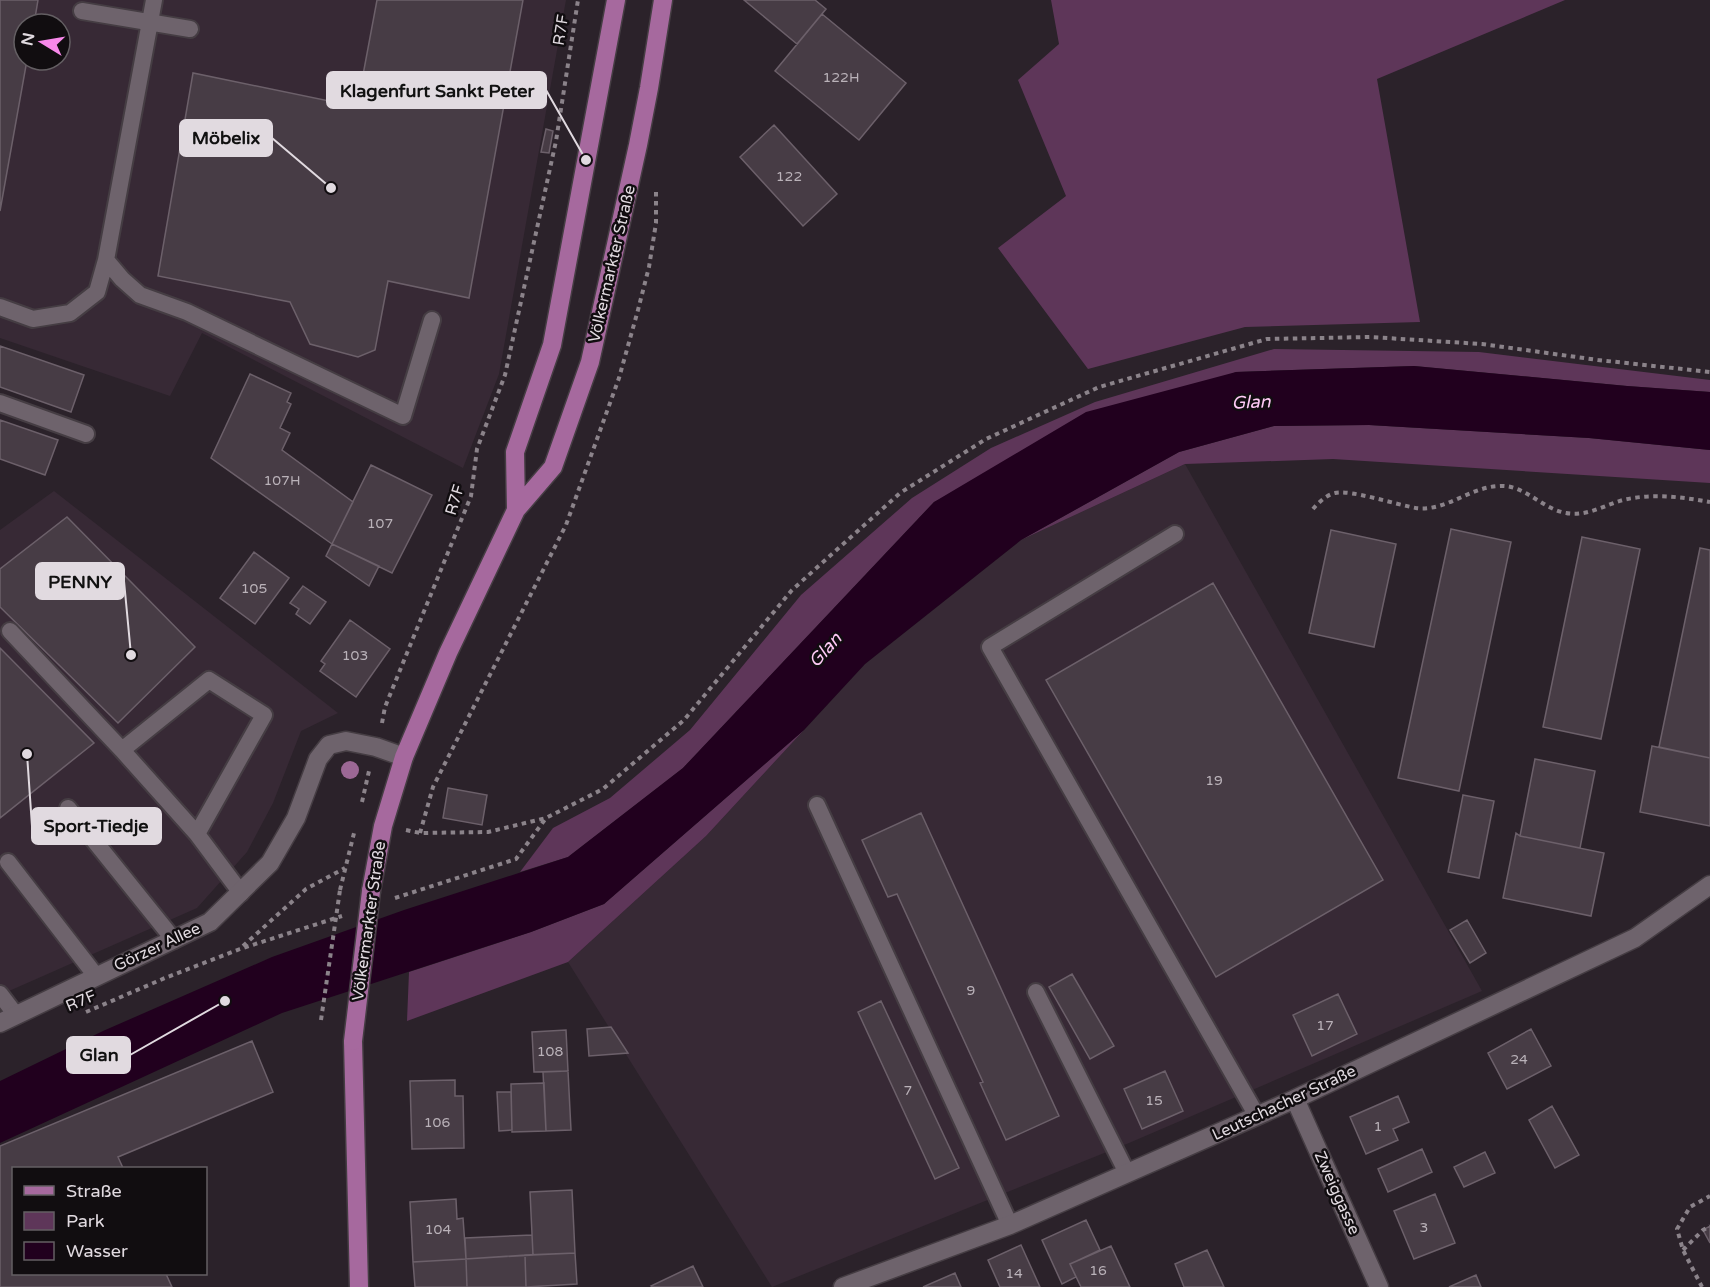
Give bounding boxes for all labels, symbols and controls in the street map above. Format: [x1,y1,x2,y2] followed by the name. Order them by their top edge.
[12,12,72,72] north arrow
[549,13,573,47] street label: R7F
[17,31,39,48] text: N
[823,69,859,86] house number: 122H
[327,72,546,108] callout: Klagenfurt Sankt Peter
[340,80,535,102] text: Klagenfurt Sankt Peter
[180,120,272,156] callout: Möbelix
[192,127,260,149] text: Möbelix
[776,168,802,185] house number: 122
[584,183,640,345] street label: Völkermarkter Straße
[1231,390,1272,414] water label: Glan
[264,472,300,489] house number: 107H
[441,482,469,518] street label: R7F
[367,515,393,532] house number: 107
[36,563,124,599] callout: PENNY
[48,571,112,593] text: PENNY
[241,580,267,597] house number: 105
[804,627,847,672] water label: Glan
[342,647,368,664] house number: 103
[1205,772,1223,789] house number: 19
[32,808,161,844] callout: Sport-Tiedje
[44,815,148,837] text: Sport-Tiedje
[348,840,390,1002] street label: Völkermarkter Straße
[111,918,203,976] street label: Görzer Allee
[967,982,975,999] house number: 9
[63,986,100,1016] street label: R7F
[1316,1017,1334,1034] house number: 17
[67,1037,130,1073] callout: Glan
[537,1043,563,1060] house number: 108
[79,1044,119,1066] text: Glan
[1510,1051,1528,1068] house number: 24
[1209,1061,1359,1145] street label: Leutschacher Straße
[904,1082,912,1099] house number: 7
[1145,1092,1163,1109] house number: 15
[424,1114,450,1131] house number: 106
[1374,1118,1382,1135] house number: 1
[1310,1148,1364,1238] street label: Zweiggasse
[12,1167,207,1275] legend
[66,1180,122,1202] text: Straße
[66,1210,105,1232] text: Park
[1420,1219,1428,1236] house number: 3
[425,1221,451,1238] house number: 104
[66,1240,128,1262] text: Wasser
[1089,1262,1107,1279] house number: 16
[1005,1265,1023,1282] house number: 14

